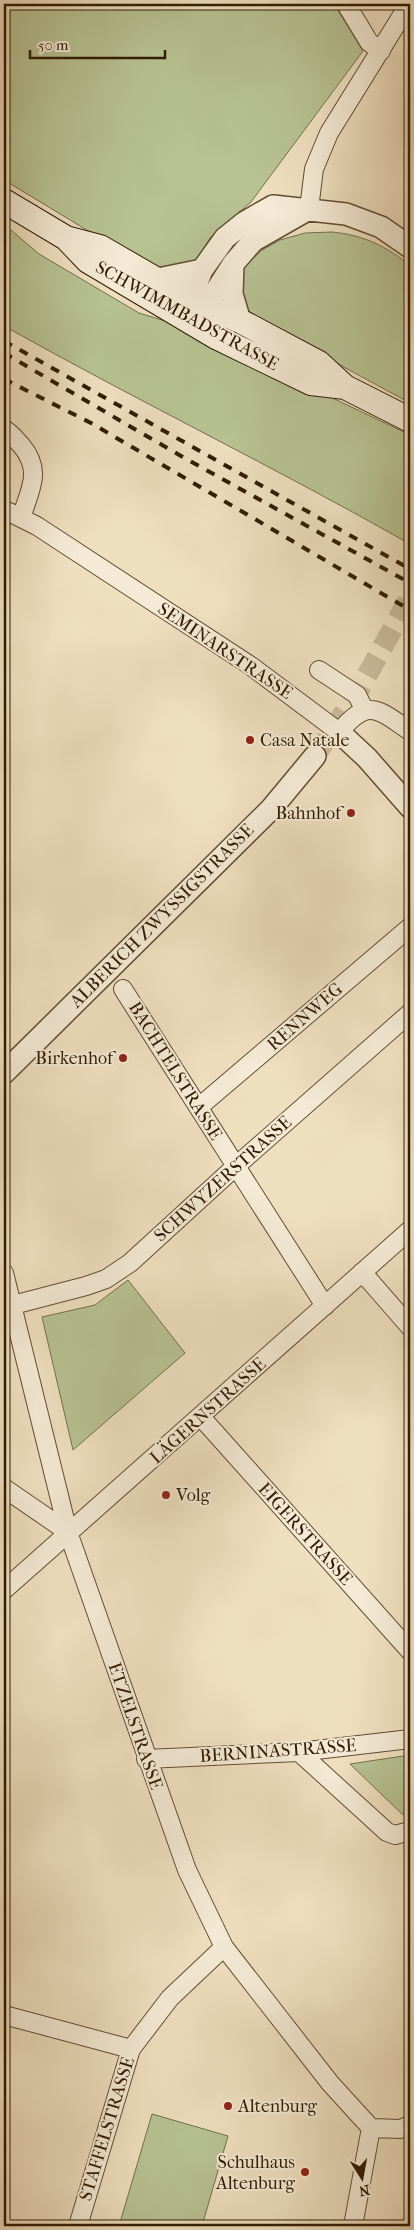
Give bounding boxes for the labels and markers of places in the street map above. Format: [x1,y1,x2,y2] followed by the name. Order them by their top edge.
[260,730,349,751] place label: Casa Natale
[244,734,256,746] marker: Casa Natale
[275,803,345,824] place label: Bahnhof
[345,807,357,819] marker: Bahnhof
[35,1048,117,1069] place label: Birkenhof
[117,1052,129,1064] marker: Birkenhof
[175,1485,211,1506] place label: Volg
[160,1489,172,1501] marker: Volg
[237,2096,317,2117] place label: Altenburg
[222,2100,234,2112] marker: Altenburg
[215,2152,295,2194] place label: Schulhaus Altenburg
[299,2166,311,2178] marker: Schulhaus Altenburg

